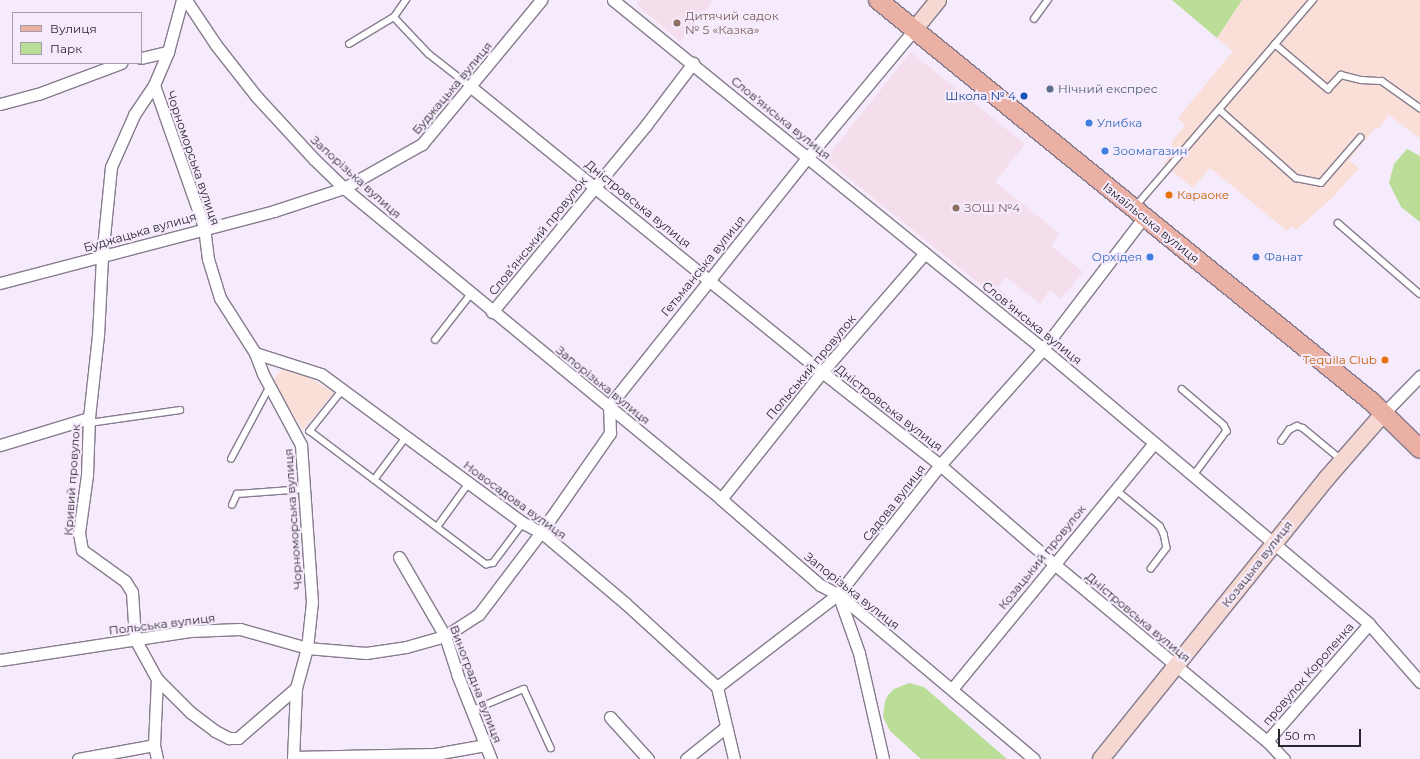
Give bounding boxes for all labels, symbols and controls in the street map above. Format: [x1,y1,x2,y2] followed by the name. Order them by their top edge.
[685,9,779,37] place label: Дитячий садок № 5 «Казка»
[12,12,142,64] legend
[672,18,682,28] marker: Дитячий садок № 5 «Казка»
[50,21,97,36] text: Вулиця
[409,39,495,137] street label: Буджацька вулиця
[50,41,82,56] text: Парк
[728,73,834,163] street label: Словʼянська вулиця
[1058,82,1158,96] place label: Нічний експрес
[1045,84,1055,94] marker: Нічний експрес
[163,89,223,227] street label: Чорноморська вулиця
[945,89,1016,103] place label: Школа № 4
[1019,91,1029,101] marker: Школа № 4
[1097,116,1142,130] place label: Улибка
[1084,118,1094,128] marker: Улибка
[308,133,404,221] street label: Запорізька вулиця
[1113,144,1188,158] place label: Зоомагазин
[1100,146,1110,156] marker: Зоомагазин
[582,157,694,251] street label: Дністровська вулиця
[486,174,590,298] street label: Словʼянський провулок
[1100,180,1202,266] street label: Ізмаїльська вулиця
[1177,188,1229,202] place label: Караоке
[1164,190,1174,200] marker: Караоке
[964,201,1020,215] place label: ЗОШ №4
[951,203,961,213] marker: ЗОШ №4
[82,209,198,255] street label: Буджацька вулиця
[658,213,748,319] street label: Гетьманська вулиця
[1092,250,1142,264] place label: Орхідея
[1264,250,1303,264] place label: Фанат
[1145,252,1155,262] marker: Орхідея
[1251,252,1261,262] marker: Фанат
[979,278,1085,368] street label: Словʼянська вулиця
[763,312,859,422] street label: Польський провулок
[553,343,653,427] street label: Запорізька вулиця
[1303,353,1377,367] place label: Tequila Club
[1380,355,1390,365] marker: Tequila Club
[833,362,945,454] street label: Дністровська вулиця
[61,424,83,536] street label: Кривий провулок
[281,448,305,590] street label: Чорноморська вулиця
[461,458,569,542] street label: Новосадова вулиця
[860,462,928,544] street label: Садова вулиця
[995,502,1089,612] street label: Козацький провулок
[1219,518,1295,610] street label: Козацька вулиця
[802,549,902,633] street label: Запорізька вулиця
[1083,569,1193,665] street label: Дністровська вулиця
[108,610,216,638] street label: Польська вулиця
[1259,620,1357,728] street label: провулок Короленка
[447,623,505,745] street label: Виноградна вулиця
[1280,721,1363,747] scale bar
[1285,728,1316,743] text: 50 m

